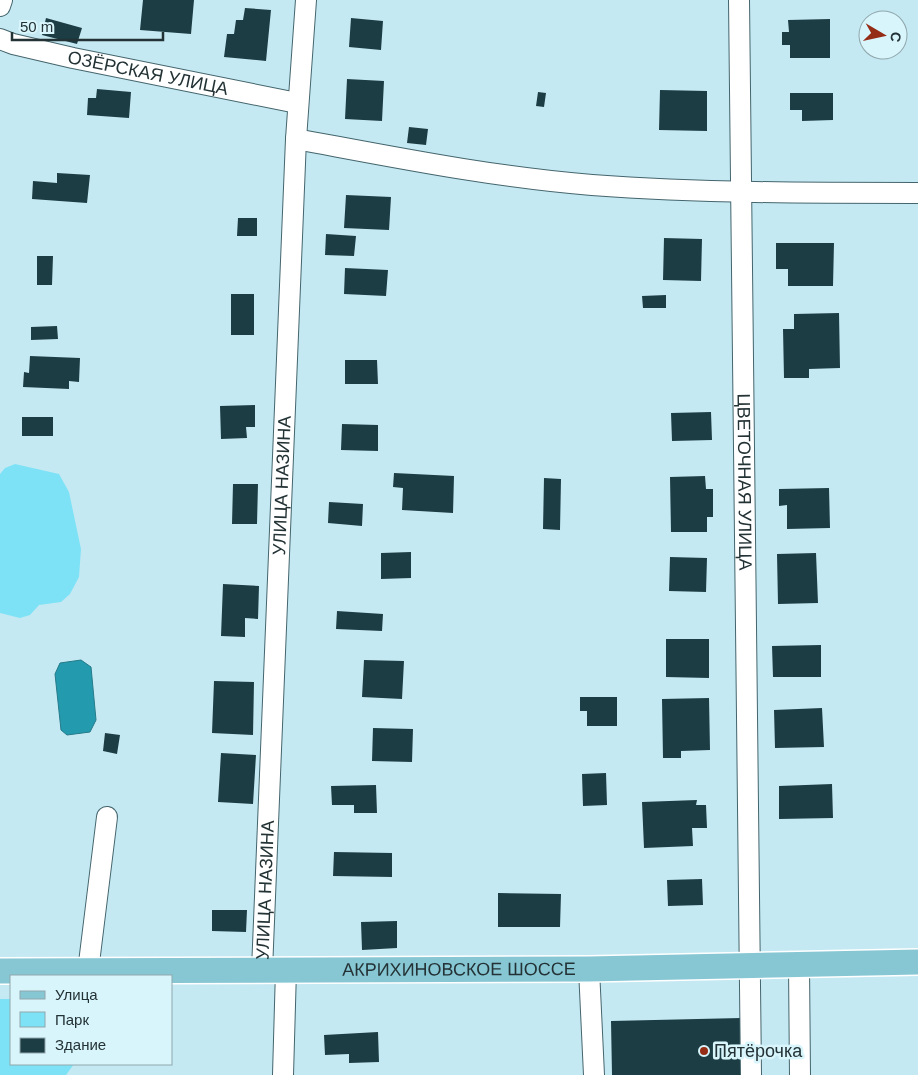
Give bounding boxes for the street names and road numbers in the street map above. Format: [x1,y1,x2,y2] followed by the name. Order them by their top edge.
[66,47,230,99] street label: ОЗЁРСКАЯ УЛИЦА
[733,393,755,571] street label: ЦВЕТОЧНАЯ УЛИЦА
[269,415,295,556] street label: УЛИЦА НАЗИНА
[252,820,278,960] street label: УЛИЦА НАЗИНА
[342,959,576,980] street label: АКРИХИНОВСКОЕ ШОССЕ

